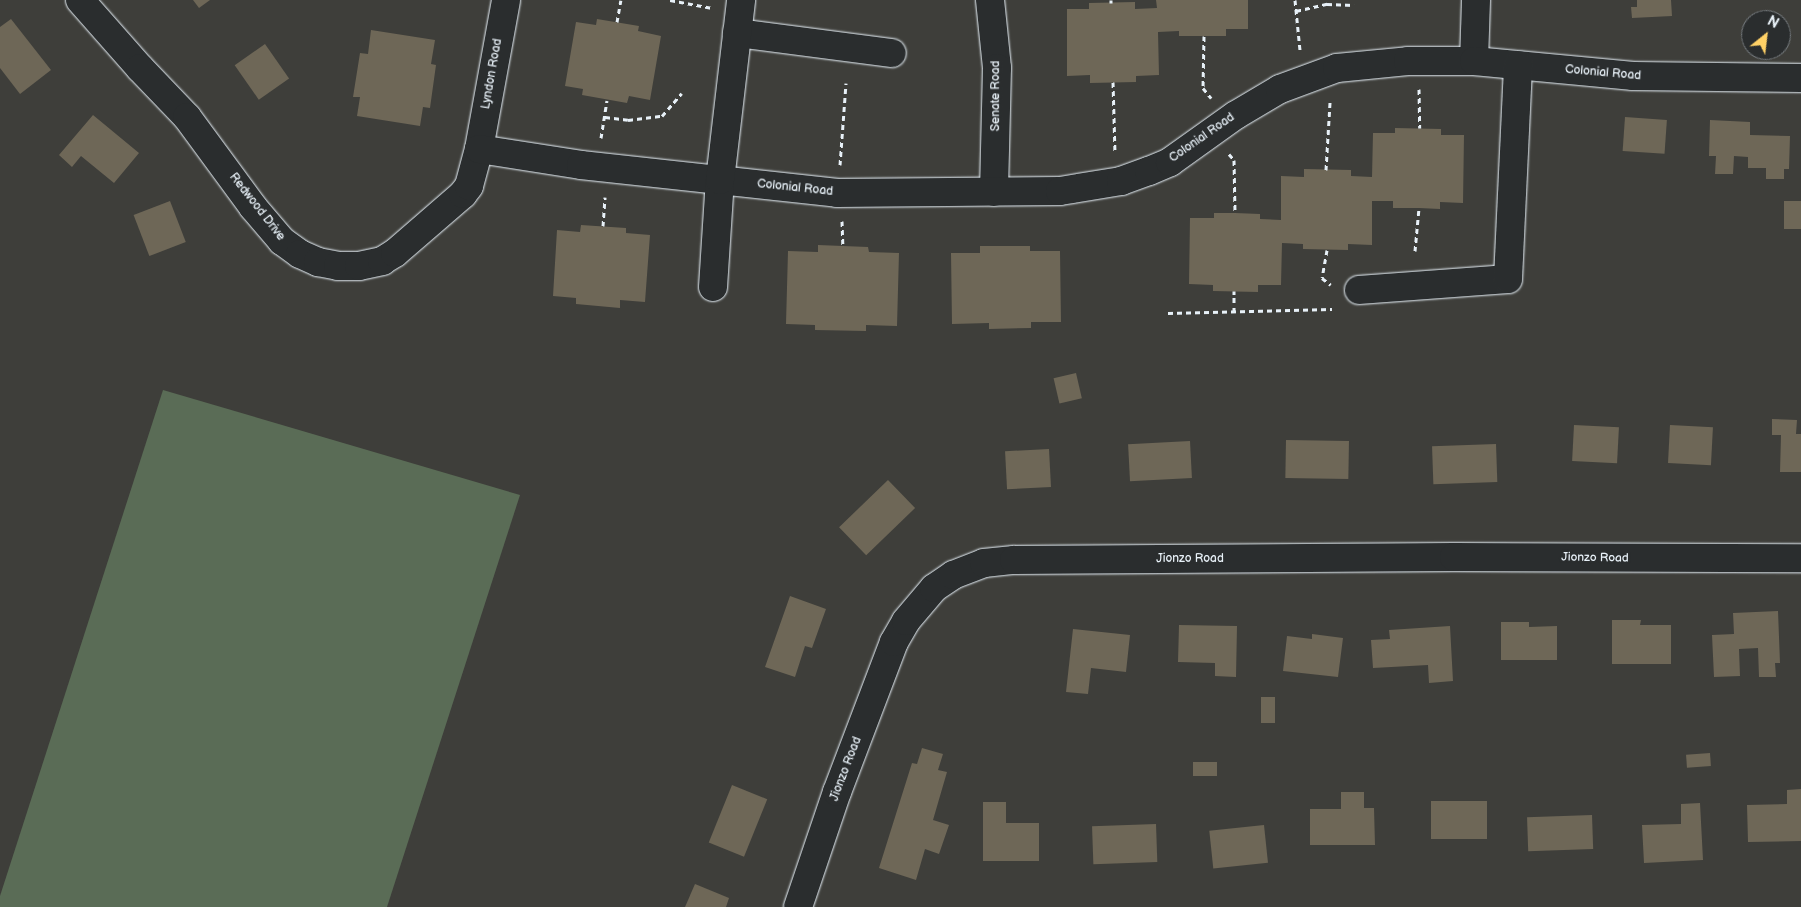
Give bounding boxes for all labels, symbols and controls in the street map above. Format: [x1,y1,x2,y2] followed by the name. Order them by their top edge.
[1741,10,1791,60] north arrow
[1764,12,1782,32] text: N
[479,38,505,110] street label: Lyndon Road
[989,61,1003,131] street label: Senate Road
[1564,63,1642,83] street label: Colonial Road
[1167,110,1237,166] street label: Colonial Road
[226,170,288,244] street label: Redwood Drive
[756,177,834,199] street label: Colonial Road
[1561,550,1629,566] street label: Jionzo Road
[1156,552,1224,566] street label: Jionzo Road
[827,735,865,803] street label: Jionzo Road

